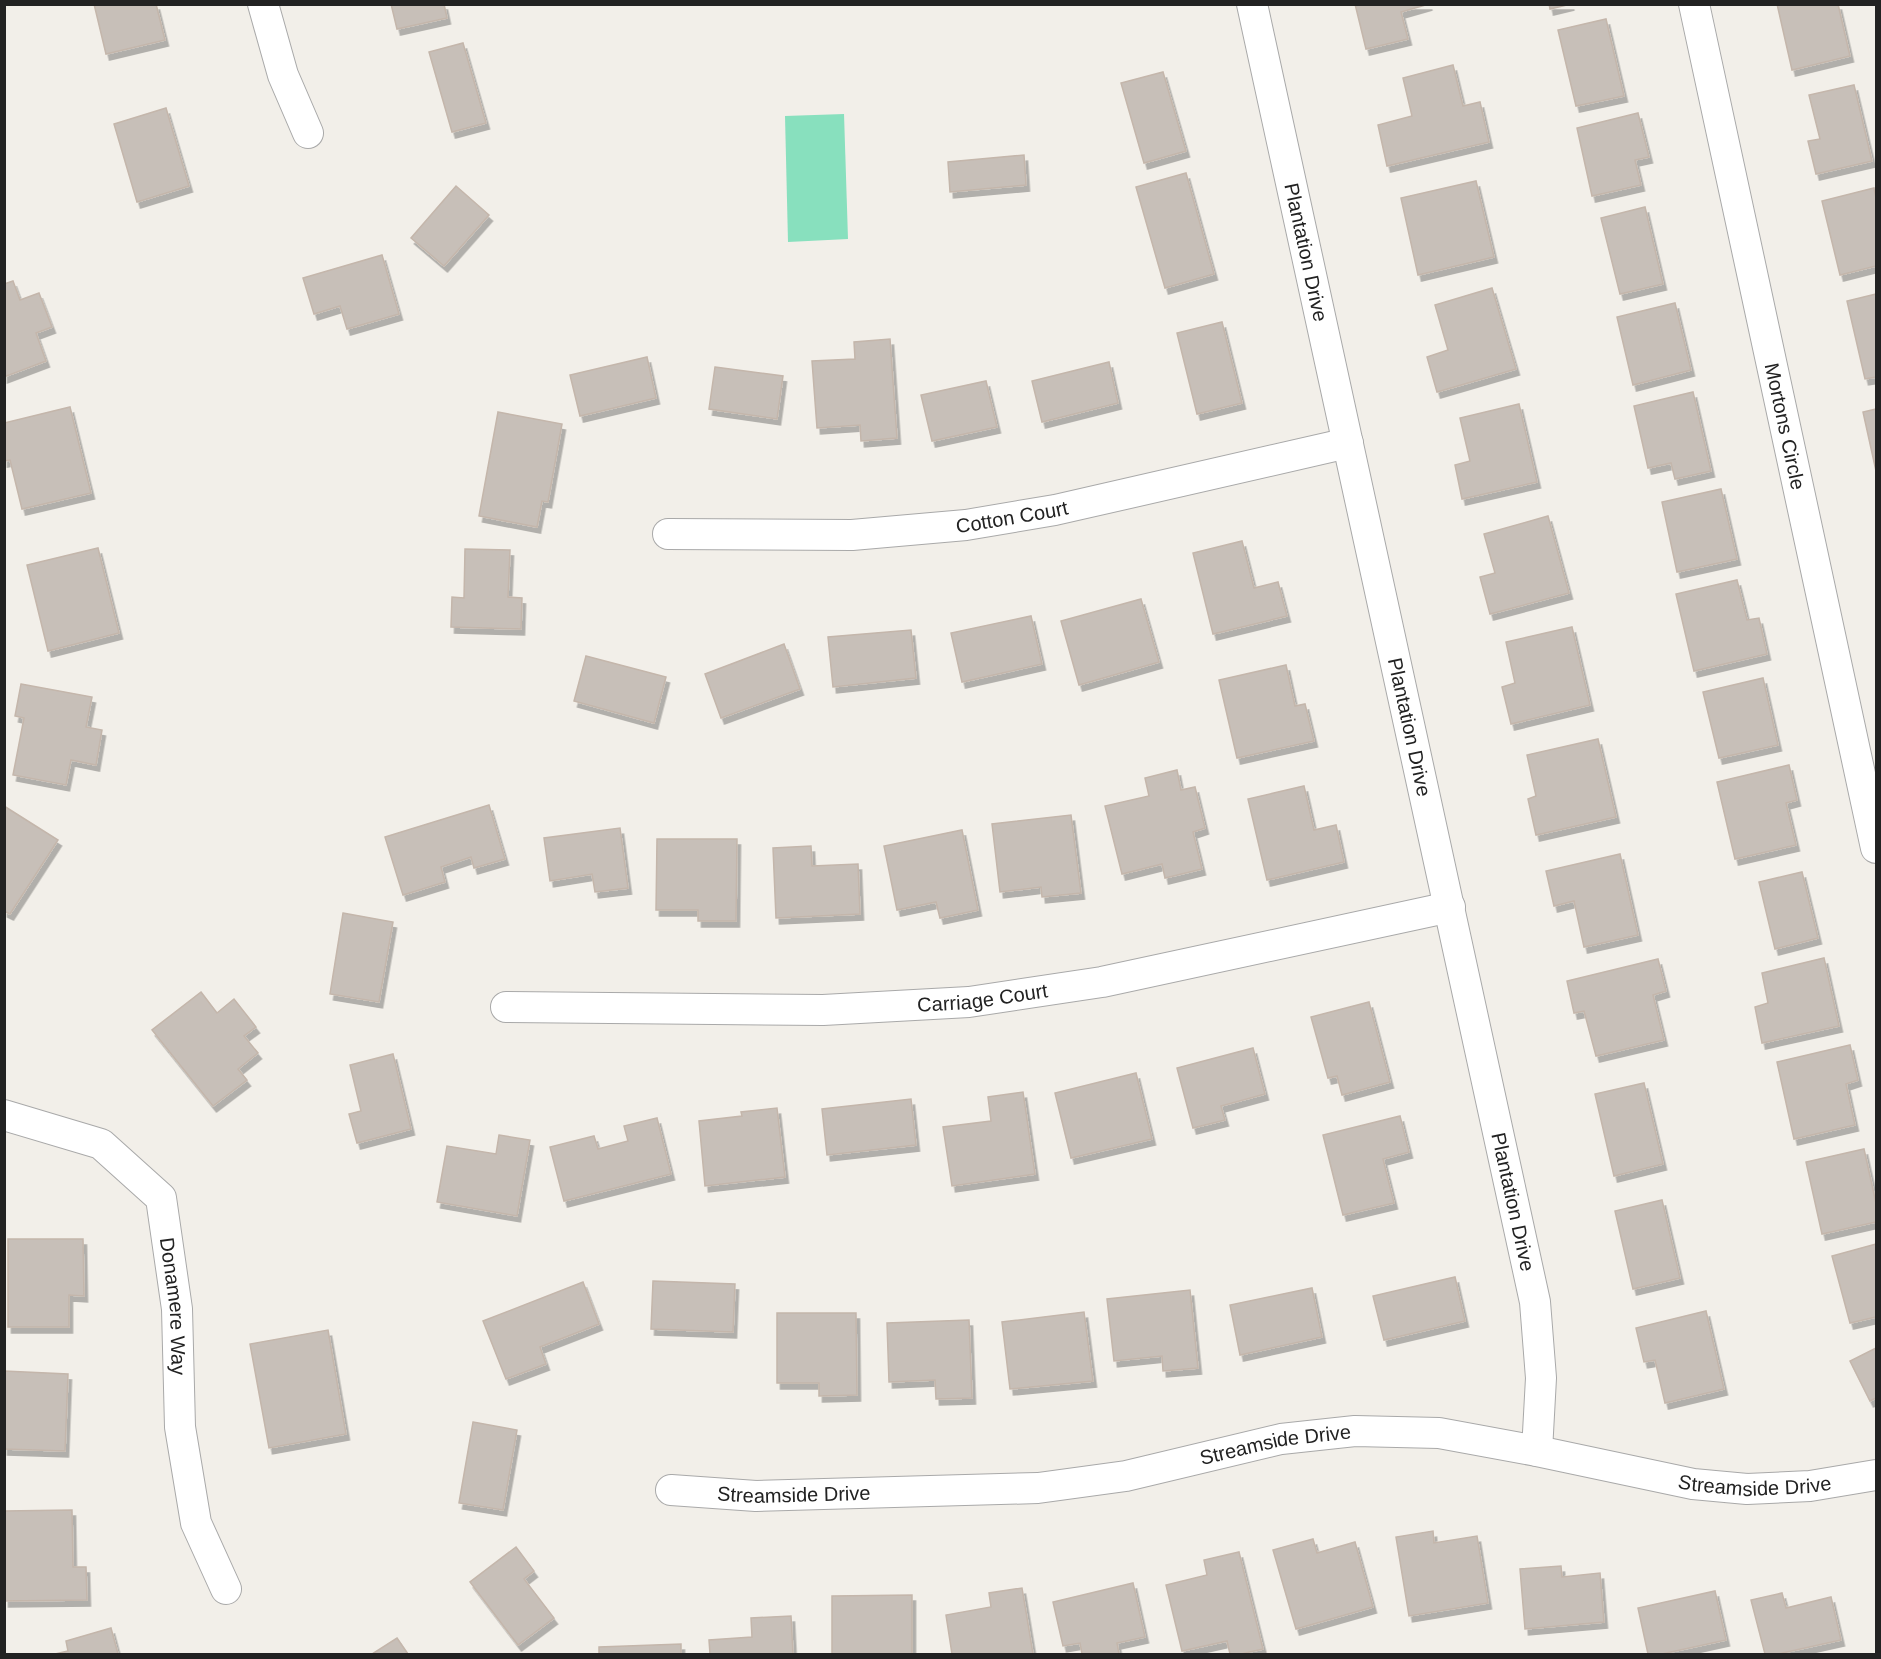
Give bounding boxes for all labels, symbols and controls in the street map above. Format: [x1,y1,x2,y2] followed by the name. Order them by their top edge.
[1280,181,1332,324] street label: Plantation Drive
[1761,361,1809,492] street label: Mortons Circle
[955,496,1071,537] street label: Cotton Court
[1384,656,1435,798] street label: Plantation Drive
[917,979,1050,1016] street label: Carriage Court
[1487,1131,1539,1273] street label: Plantation Drive
[156,1236,190,1375] street label: Donamere Way
[1197,1421,1352,1469] street label: Streamside Drive
[1676,1470,1833,1500] street label: Streamside Drive
[716,1482,871,1507] street label: Streamside Drive

